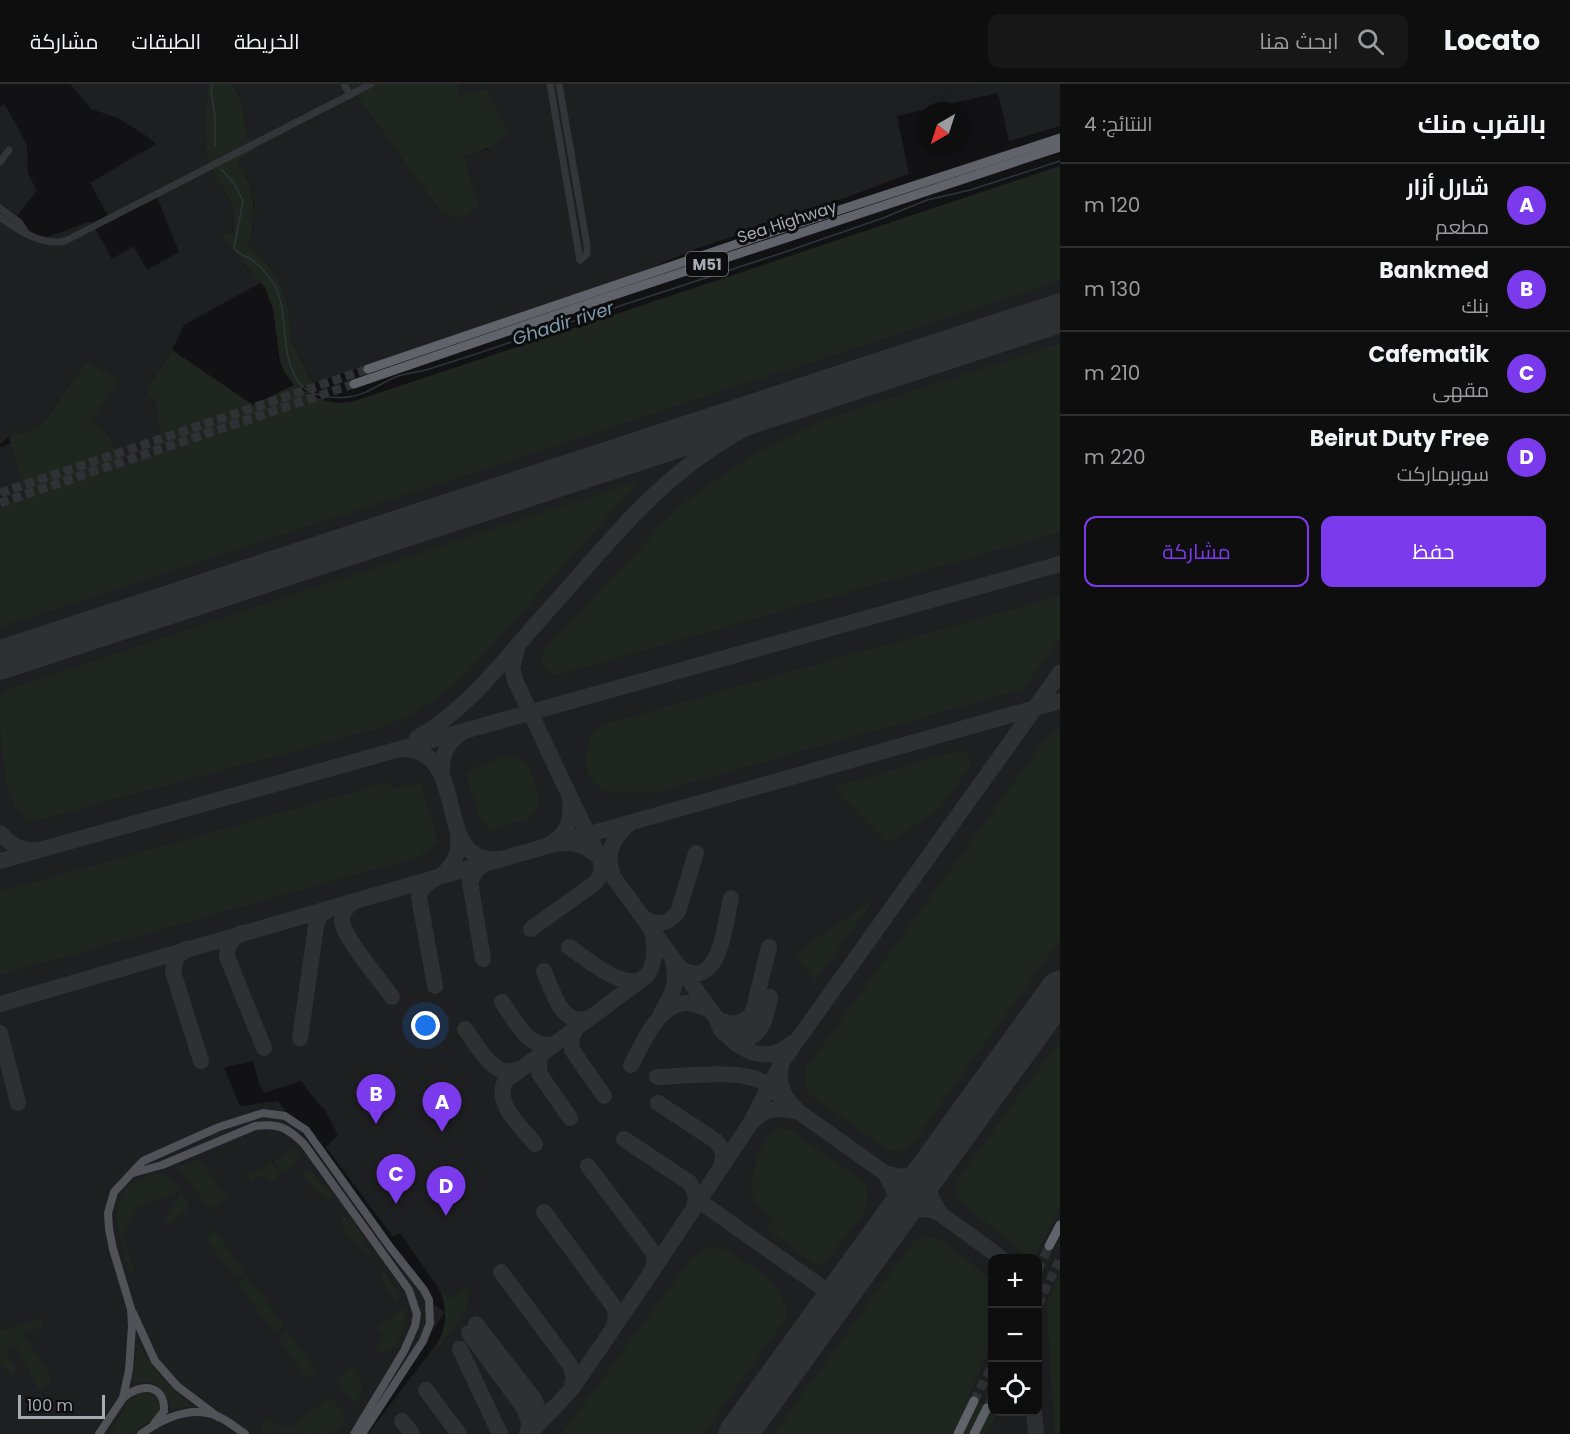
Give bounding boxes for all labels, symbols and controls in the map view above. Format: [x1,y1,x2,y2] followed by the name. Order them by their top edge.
[988,14,1408,68] search box
[1444,21,1540,60] text: Locato
[1354,25,1387,58] icon: search
[1259,26,1339,57] text: ابحث هنا
[30,27,99,56] text: مشاركة
[132,27,201,56] text: الطبقات
[234,27,300,56] text: الخريطة
[916,102,970,156] north arrow
[1418,106,1546,142] text: بالقرب منك
[1084,110,1153,138] text: النتائج: 4
[1406,172,1489,203] text: شارل أزار
[1084,191,1140,219] text: 120 m
[1519,191,1534,219] text: A
[734,195,840,249] street label: Sea Highway
[1435,213,1489,241] text: مطعم
[686,252,728,276] road number: M51
[1379,255,1489,286] text: Bankmed
[1084,275,1141,303] text: 130 m
[1520,275,1533,303] text: B
[1461,292,1489,320] text: بنك
[509,294,618,351] water label: Ghadir river
[1369,339,1489,370] text: Cafematik
[1084,359,1140,387] text: 210 m
[1519,359,1534,387] text: C
[1433,376,1489,404] text: مقهى
[1310,423,1489,454] text: Beirut Duty Free
[1084,443,1146,471] text: 220 m
[1519,443,1534,471] text: D
[1397,460,1489,488] text: سوبرماركت
[1084,516,1309,587] button: مشاركة
[1321,516,1546,587] button: حفظ
[411,1011,440,1040] your location
[356,1074,395,1124] pin: B
[422,1082,462,1132] pin: A
[376,1154,416,1204] pin: C
[426,1166,466,1216] pin: D
[988,1254,1042,1416] map controls
[988,1254,1042,1308] button: +
[988,1308,1042,1362] button: −
[988,1362,1042,1416] button: locate
[18,1392,105,1420] scale bar
[27,1394,73,1417] text: 100 m

